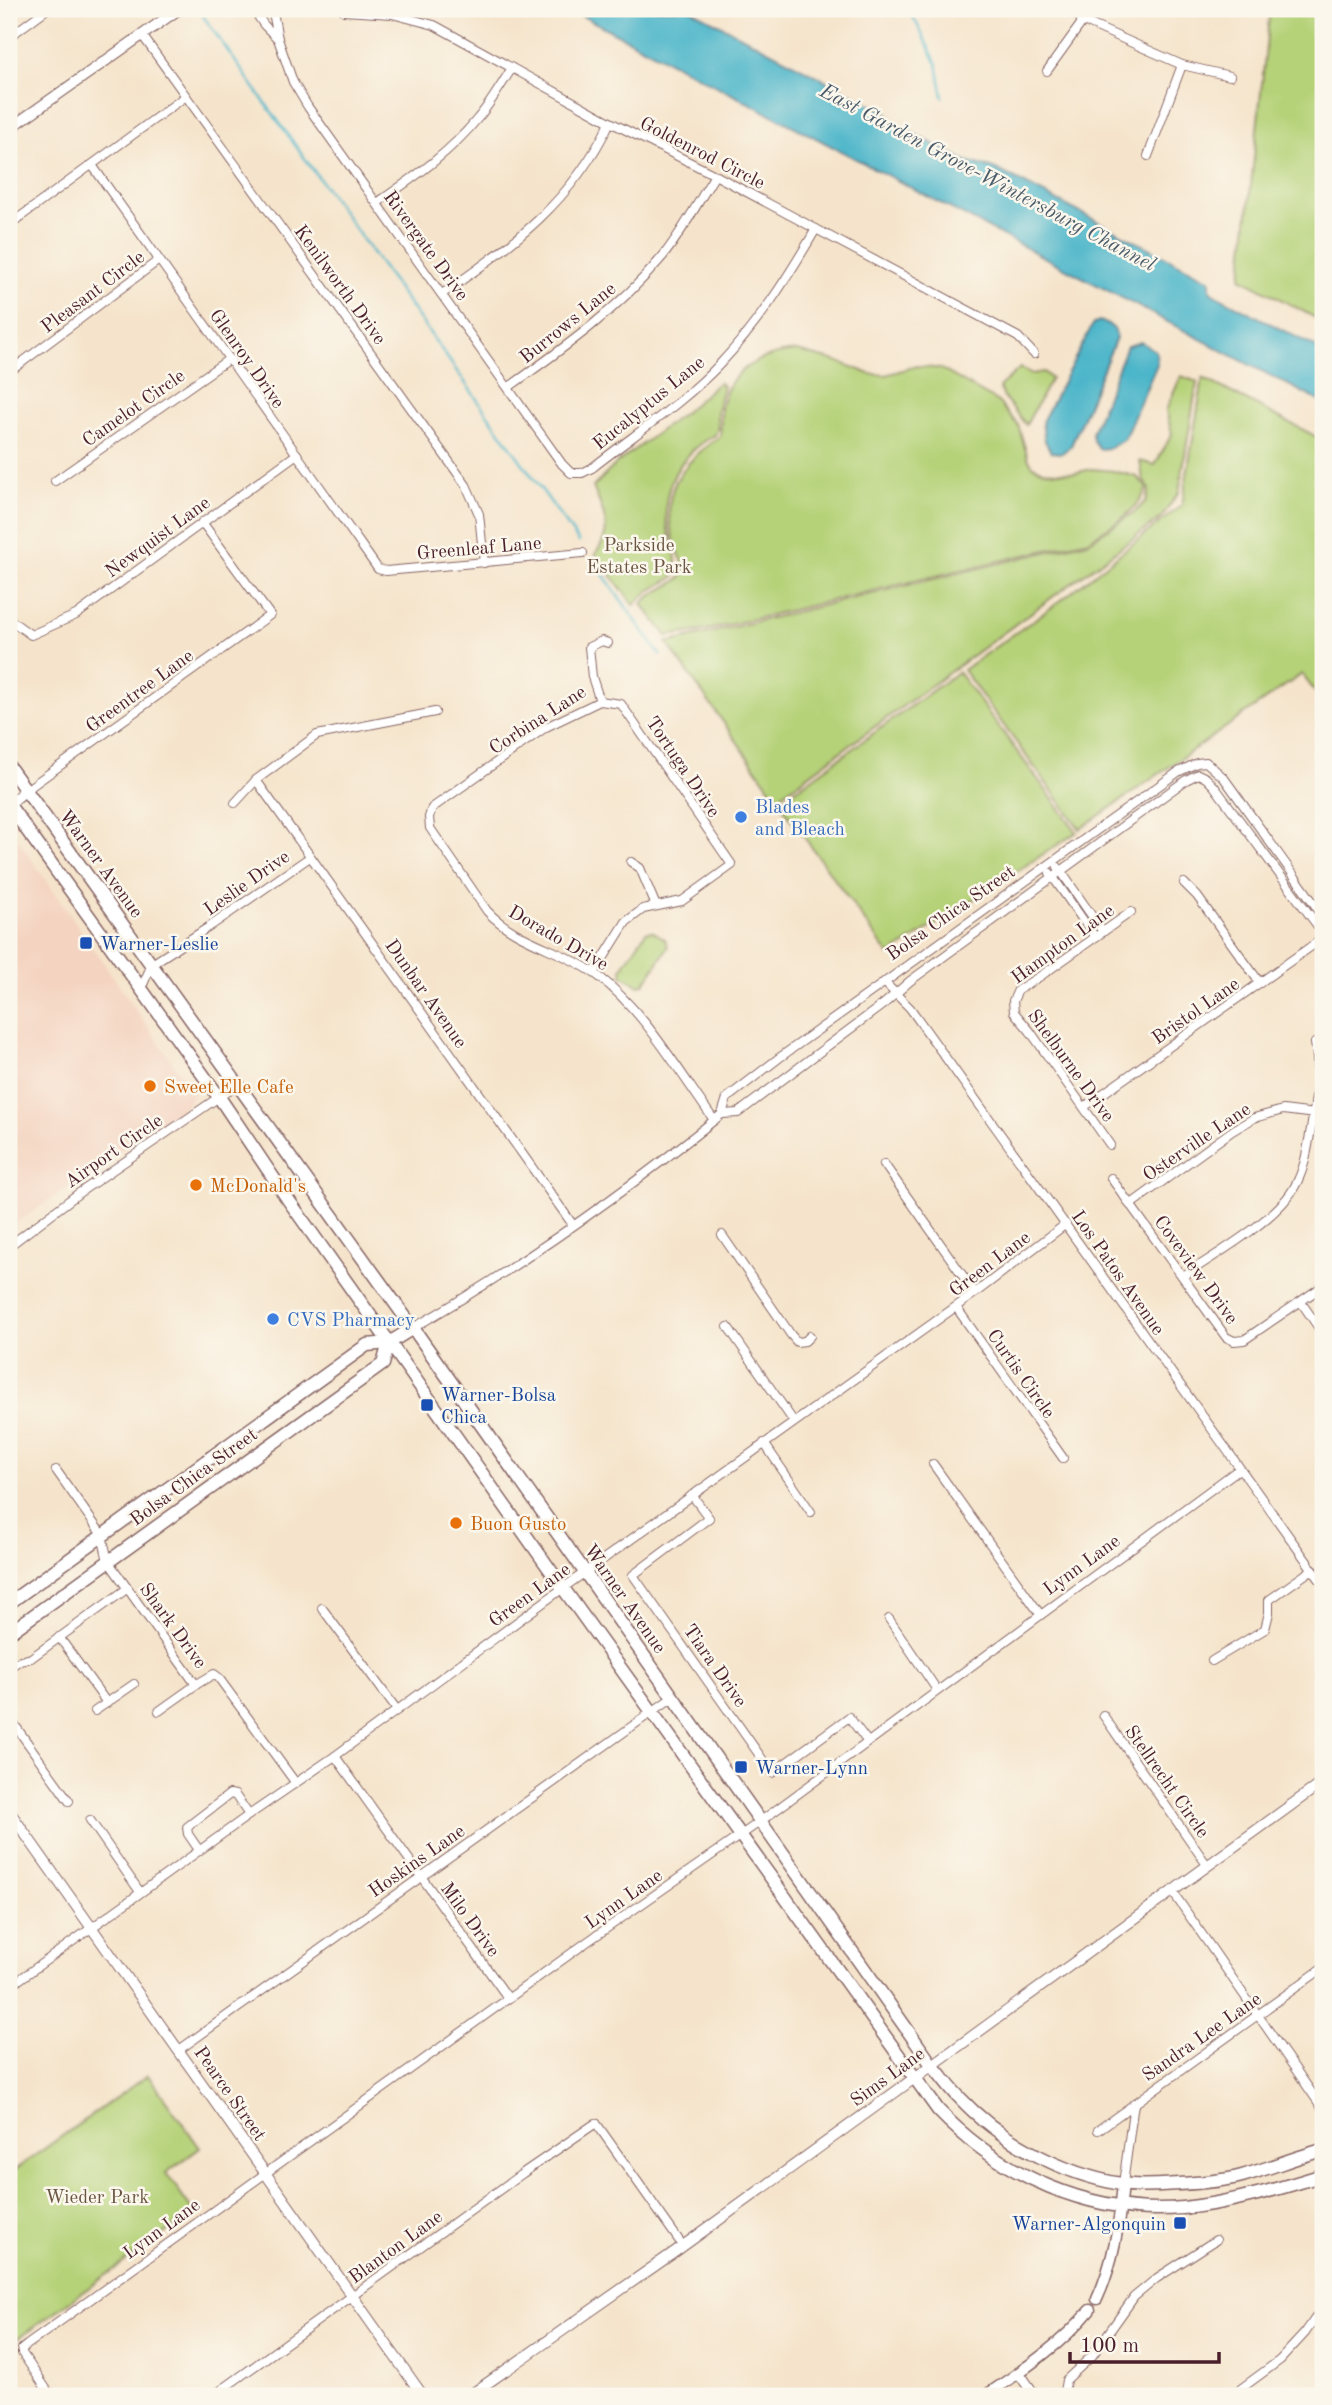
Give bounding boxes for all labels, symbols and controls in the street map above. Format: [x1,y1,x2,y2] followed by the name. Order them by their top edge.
[815,80,1159,276] water label: East Garden Grove-Wintersburg Channel
[636,115,767,194] street label: Goldenrod Circle
[379,188,471,305] street label: Rivergate Drive
[289,222,389,349] street label: Kenilworth Drive
[38,248,149,338] street label: Pleasant Circle
[517,280,620,368] street label: Burrows Lane
[205,306,287,412] street label: Glenroy Drive
[590,353,709,455] street label: Eucalyptus Lane
[80,367,189,451] street label: Camelot Circle
[103,494,214,582] street label: Newquist Lane
[416,535,542,564] street label: Greenleaf Lane
[586,537,692,578] park label: Parkside Estates Park
[83,647,198,737] street label: Greentree Lane
[487,683,590,759] street label: Corbina Lane
[641,714,722,821] street label: Tortuga Drive
[755,799,845,840] place label: Blades and Bleach
[55,807,145,922] street label: Warner Avenue
[733,809,749,825] marker: Blades and Bleach
[201,848,294,920] street label: Leslie Drive
[884,863,1019,965] street label: Bolsa Chica Street
[1009,901,1118,989] street label: Hampton Lane
[505,903,611,975] street label: Dorado Drive
[78,935,94,951] marker: Warner-Leslie
[100,936,218,955] place label: Warner-Leslie
[381,937,469,1052] street label: Dunbar Avenue
[1149,975,1244,1049] street label: Bristol Lane
[1023,1007,1117,1126] street label: Shelburne Drive
[142,1078,158,1094] marker: Sweet Elle Cafe
[164,1079,294,1098] place label: Sweet Elle Cafe
[1140,1100,1255,1186] street label: Osterville Lane
[62,1111,167,1193] street label: Airport Circle
[188,1177,204,1193] marker: McDonald's
[210,1178,306,1197] place label: McDonald's
[1067,1208,1167,1339] street label: Los Patos Avenue
[1149,1213,1241,1328] street label: Coveview Drive
[947,1229,1034,1301] street label: Green Lane
[265,1311,281,1327] marker: CVS Pharmacy
[287,1312,415,1331] place label: CVS Pharmacy
[982,1326,1058,1422] street label: Curtis Circle
[441,1387,557,1428] place label: Warner-Bolsa Chica
[419,1397,435,1413] marker: Warner-Bolsa Chica
[127,1426,262,1530] street label: Bolsa Chica Street
[448,1515,464,1531] marker: Buon Gusto
[470,1516,566,1535] place label: Buon Gusto
[1041,1532,1124,1600] street label: Lynn Lane
[579,1541,669,1657] street label: Warner Avenue
[486,1560,575,1632] street label: Green Lane
[135,1580,209,1673] street label: Shark Drive
[679,1622,749,1711] street label: Tiara Drive
[1120,1723,1212,1842] street label: Stellrecht Circle
[733,1759,749,1775] marker: Warner-Lynn
[755,1760,868,1779] place label: Warner-Lynn
[366,1822,469,1902] street label: Hoskins Lane
[582,1867,667,1934] street label: Lynn Lane
[436,1880,502,1961] street label: Milo Drive
[1139,1990,1265,2086] street label: Sandra Lee Lane
[189,2044,268,2145] street label: Pearce Street
[848,2045,929,2111] street label: Sims Lane
[45,2189,149,2208] park label: Wieder Park
[121,2196,204,2264] street label: Lynn Lane
[346,2208,447,2288] street label: Blanton Lane
[1172,2215,1188,2231] marker: Warner-Algonquin
[1012,2216,1166,2235] place label: Warner-Algonquin
[1070,2321,1218,2365] scale bar
[1080,2336,1139,2357] text: 100 m

